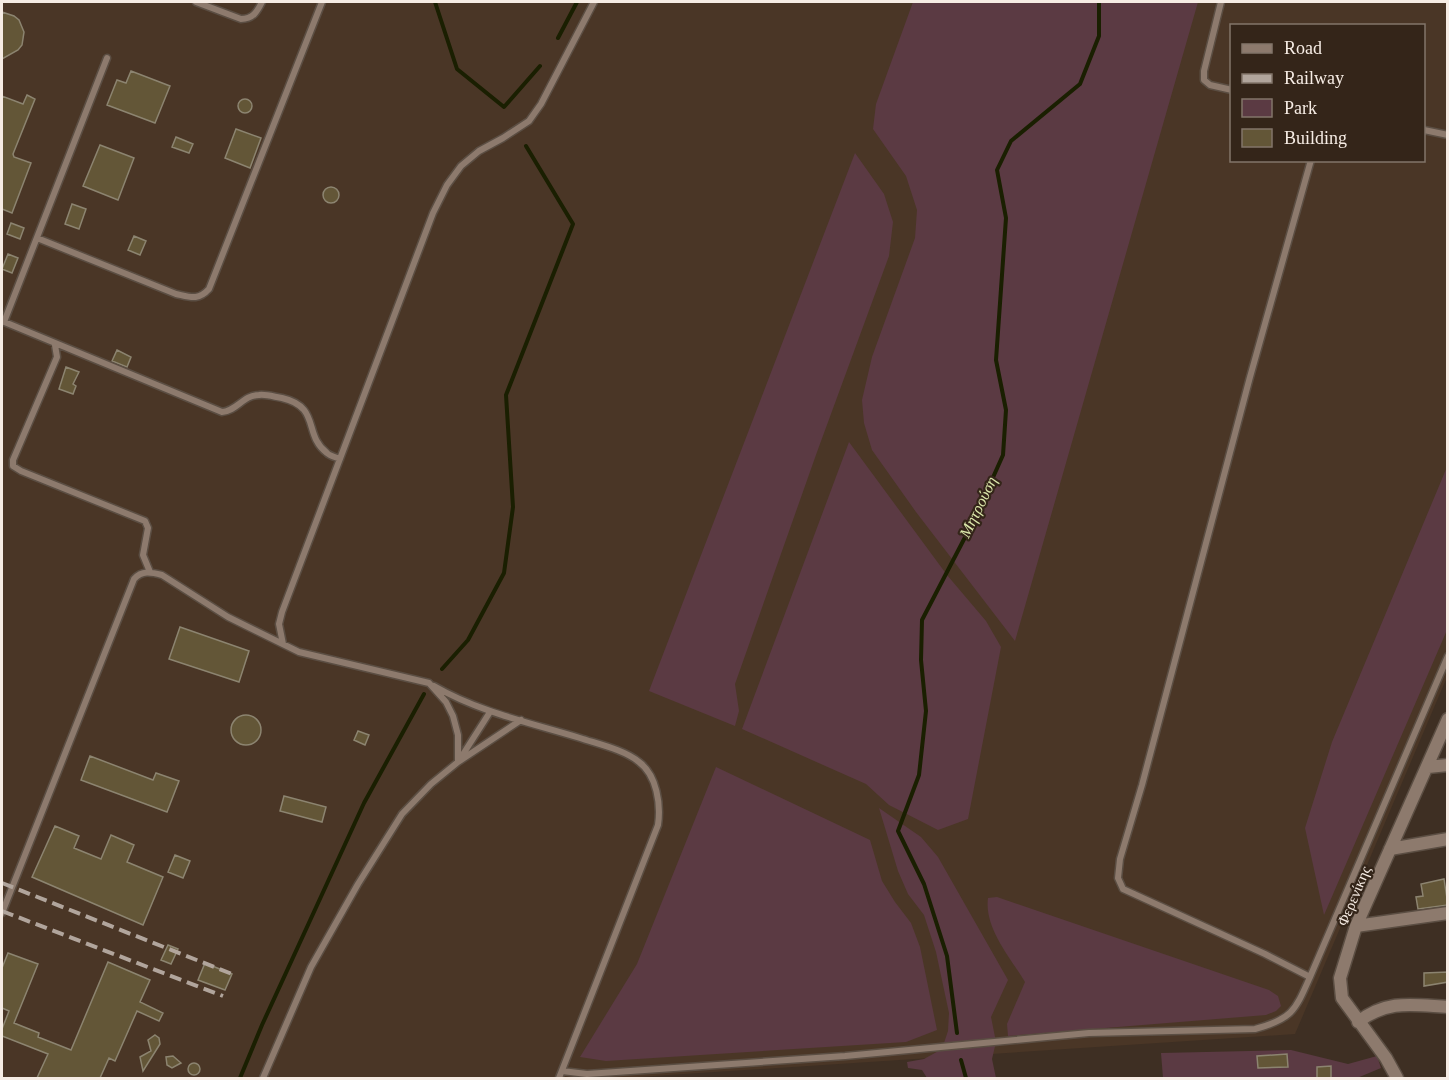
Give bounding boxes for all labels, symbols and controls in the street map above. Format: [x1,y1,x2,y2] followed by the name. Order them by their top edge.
[1230,24,1425,162] legend
[1284,38,1322,58] text: Road
[1284,68,1344,88] text: Railway
[1284,98,1317,118] text: Park
[1284,128,1347,148] text: Building
[955,474,1001,542] water label: Μητρούση
[1334,864,1374,928] street label: Φερενίκης

